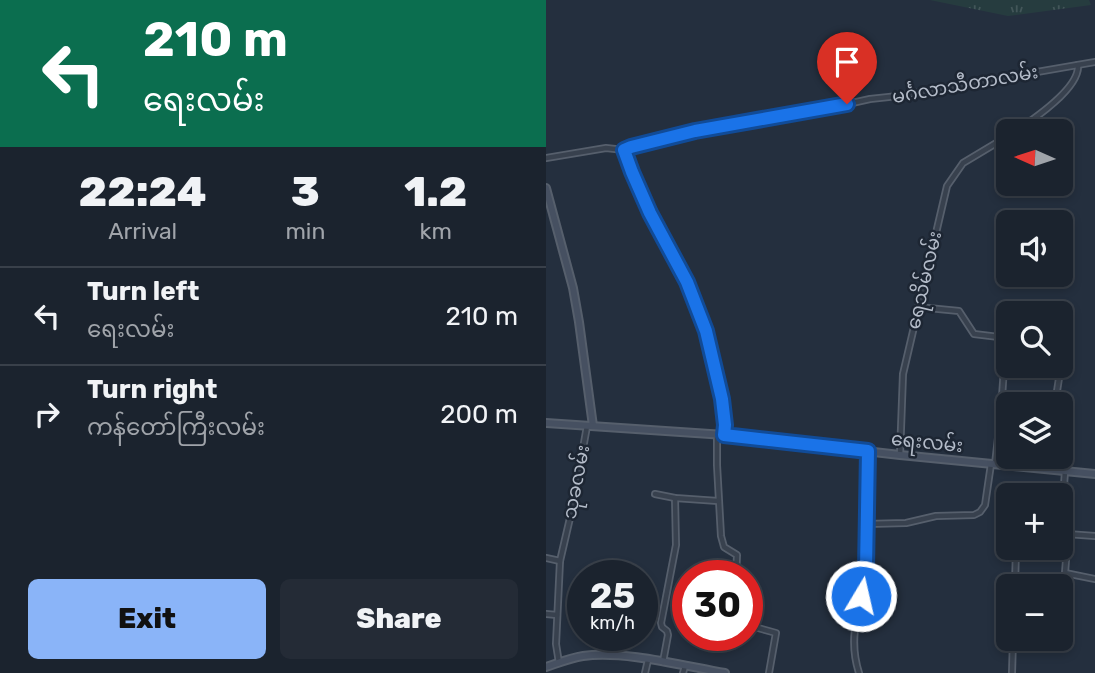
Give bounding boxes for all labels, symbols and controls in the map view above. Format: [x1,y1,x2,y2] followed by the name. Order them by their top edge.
[143,10,288,68] text: 210 m
[28,28,119,119] icon: left
[817,32,877,104] pin
[828,43,866,81] icon: arrive
[890,57,1040,108] street label: မင်္ဂလာသီတာလမ်း
[143,81,265,119] text: ရေးလမ်း
[996,119,1073,196] north arrow
[996,119,1073,651] map controls
[79,167,207,217] text: 22:24
[291,167,320,217] text: 3
[404,167,467,217] text: 1.2
[996,210,1073,287] button: sound
[108,217,177,245] text: Arrival
[285,217,325,245] text: min
[420,217,452,245] text: km
[899,228,950,332] street label: ရေသိမ်လမ်း
[87,276,199,307] text: Turn left
[28,297,66,335] icon: left
[446,301,518,332] text: 210 m
[996,301,1073,378] button: search
[87,315,174,343] text: ရေးလမ်း
[87,374,217,405] text: Turn right
[996,392,1073,469] button: layers
[28,395,66,433] icon: right
[440,399,518,430] text: 200 m
[87,413,265,441] text: ကန်တော်ကြီးလမ်း
[889,424,964,461] street label: ရေးလမ်း
[555,442,599,522] street label: သုခလမ်း
[996,483,1073,560] button: +
[824,559,898,633] position arrow
[672,560,763,651] speed limit sign: 30
[996,574,1073,651] button: −
[590,575,635,617] text: 25
[28,579,266,659] button: Exit
[280,579,518,659] button: Share
[590,612,635,634] text: km/h

